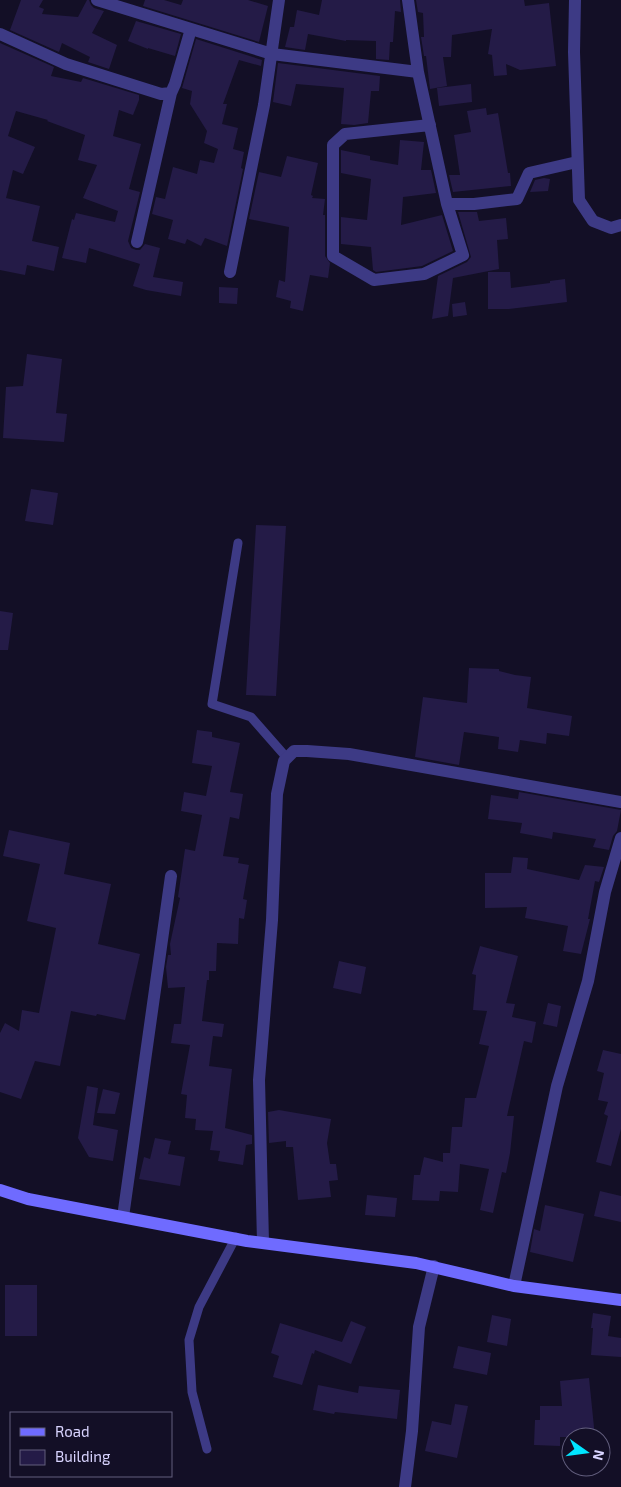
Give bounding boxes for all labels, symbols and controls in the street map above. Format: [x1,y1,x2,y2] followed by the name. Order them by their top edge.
[10,1412,172,1477] legend
[55,1422,90,1440] text: Road
[561,1427,611,1477] north arrow
[55,1447,111,1465] text: Building
[590,1448,609,1462] text: N

